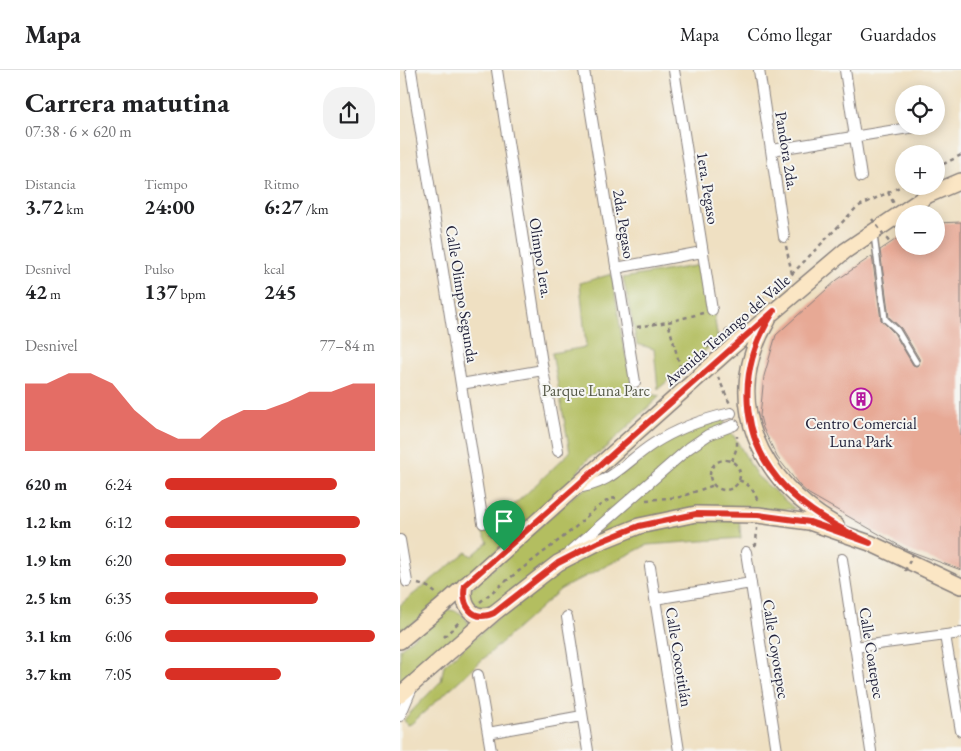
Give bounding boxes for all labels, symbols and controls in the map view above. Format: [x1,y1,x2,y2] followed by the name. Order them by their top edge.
[25,19,81,50] text: Mapa
[680,23,719,46] text: Mapa
[747,23,832,46] text: Cómo llegar
[860,23,936,46] text: Guardados
[25,84,229,120] text: Carrera matutina
[895,85,945,255] map controls
[895,85,945,135] button: locate
[323,87,375,139] button: share
[770,110,804,192] street label: Pandora 2da.
[25,121,132,142] text: 07:38 · 6 × 620 m
[895,145,945,195] button: +
[692,150,724,226] street label: 1era. Pegaso
[25,175,76,193] text: Distancia
[144,175,188,193] text: Tiempo
[264,175,299,193] text: Ritmo
[608,188,640,260] street label: 2da. Pegaso
[25,193,64,220] text: 3.72
[144,193,195,220] text: 24:00
[264,193,303,220] text: 6:27
[64,200,84,218] text: km
[303,200,329,218] text: /km
[895,205,945,255] button: −
[524,216,558,300] street label: Olimpo 1era.
[441,224,483,365] street label: Calle Olimpo Segunda
[25,260,71,278] text: Desnivel
[144,260,174,278] text: Pulso
[264,260,285,278] text: kcal
[659,269,794,391] street label: Avenida Tenango del Valle
[25,278,47,305] text: 42
[144,278,178,305] text: 137
[264,278,297,305] text: 245
[47,285,61,303] text: m
[178,285,206,303] text: bpm
[25,335,78,356] text: Desnivel
[320,335,375,356] text: 77–84 m
[542,380,650,401] park label: Parque Luna Parc
[849,387,873,411] building icon: Centro Comercial Luna Park
[805,413,917,452] place label: Centro Comercial Luna Park
[25,474,67,495] text: 620 m
[105,474,132,495] text: 6:24
[483,500,525,551] pin
[490,507,518,535] icon: arrive
[25,512,71,533] text: 1.2 km
[105,512,132,533] text: 6:12
[25,550,71,571] text: 1.9 km
[105,550,132,571] text: 6:20
[25,588,71,609] text: 2.5 km
[105,588,132,609] text: 6:35
[758,598,794,700] street label: Calle Coyotepec
[661,606,697,709] street label: Calle Cocotitlán
[854,606,890,700] street label: Calle Coatepec
[25,626,71,647] text: 3.1 km
[105,626,132,647] text: 6:06
[25,664,71,685] text: 3.7 km
[105,664,132,685] text: 7:05

